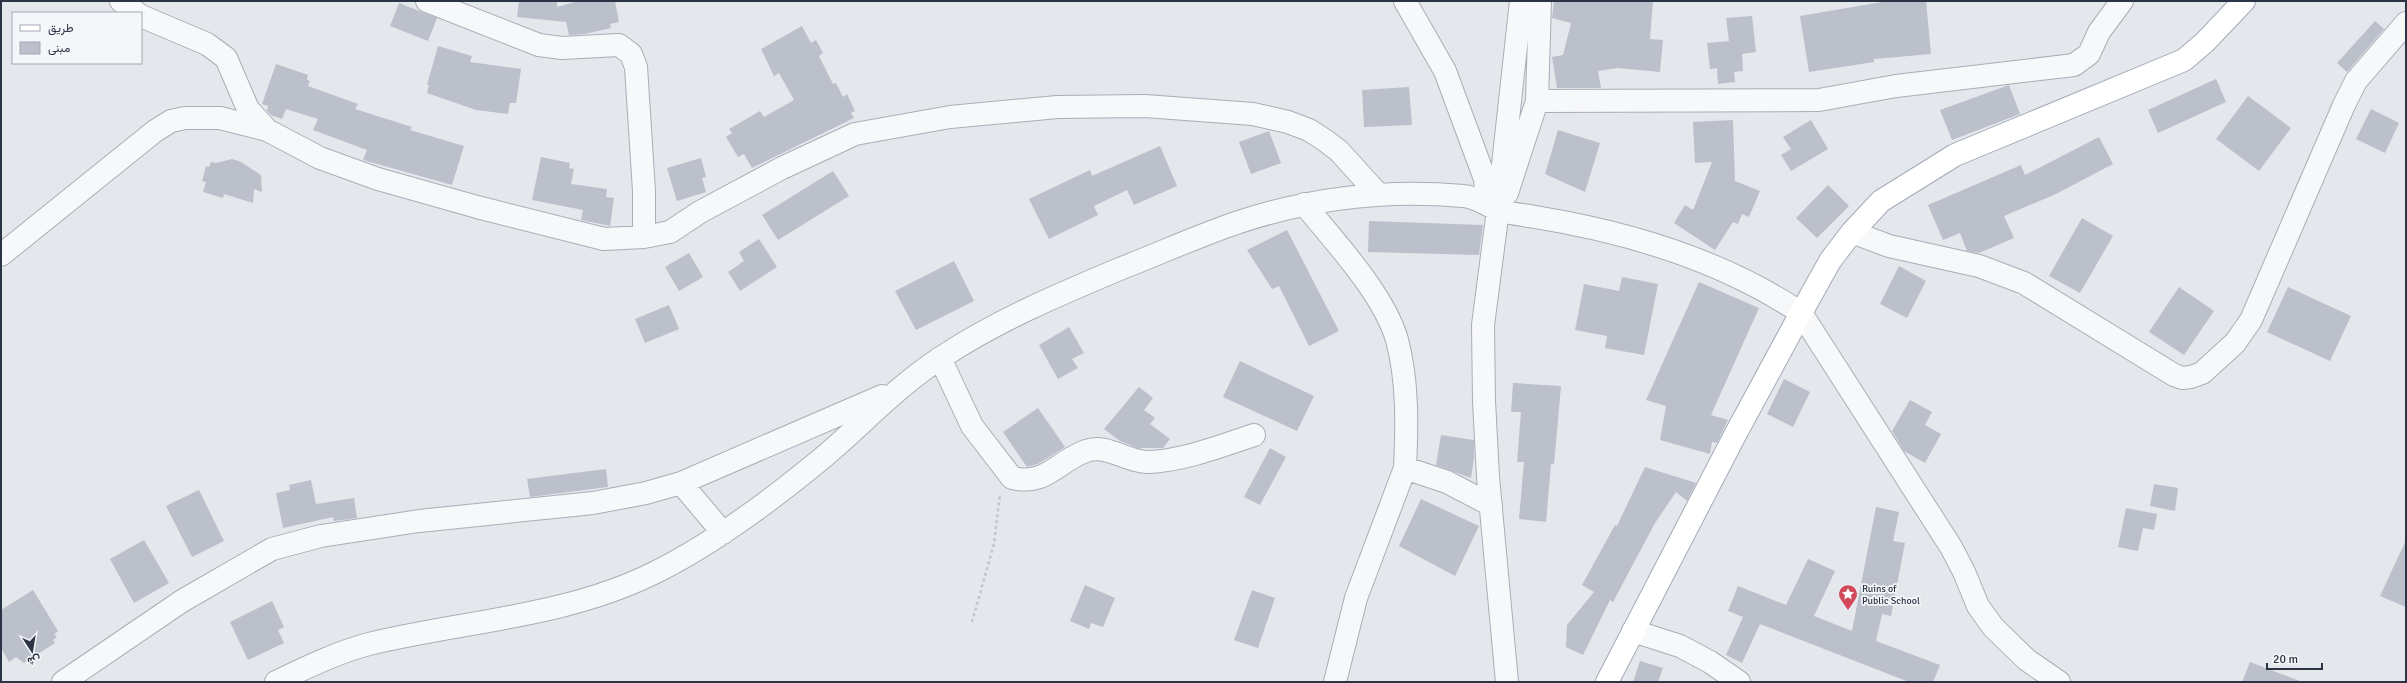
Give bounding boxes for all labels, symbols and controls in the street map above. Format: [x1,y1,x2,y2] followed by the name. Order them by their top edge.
[12,12,142,64] legend
[48,21,74,36] text: طريق
[48,41,70,56] text: مبنى
[1837,583,1859,611] place icon: Ruins of Public School
[1862,583,1920,607] place label: Ruins of Public School
[12,631,52,671] north arrow
[2267,645,2322,671] scale bar
[2273,652,2298,667] text: 20 m
[26,653,42,668] text: ش

